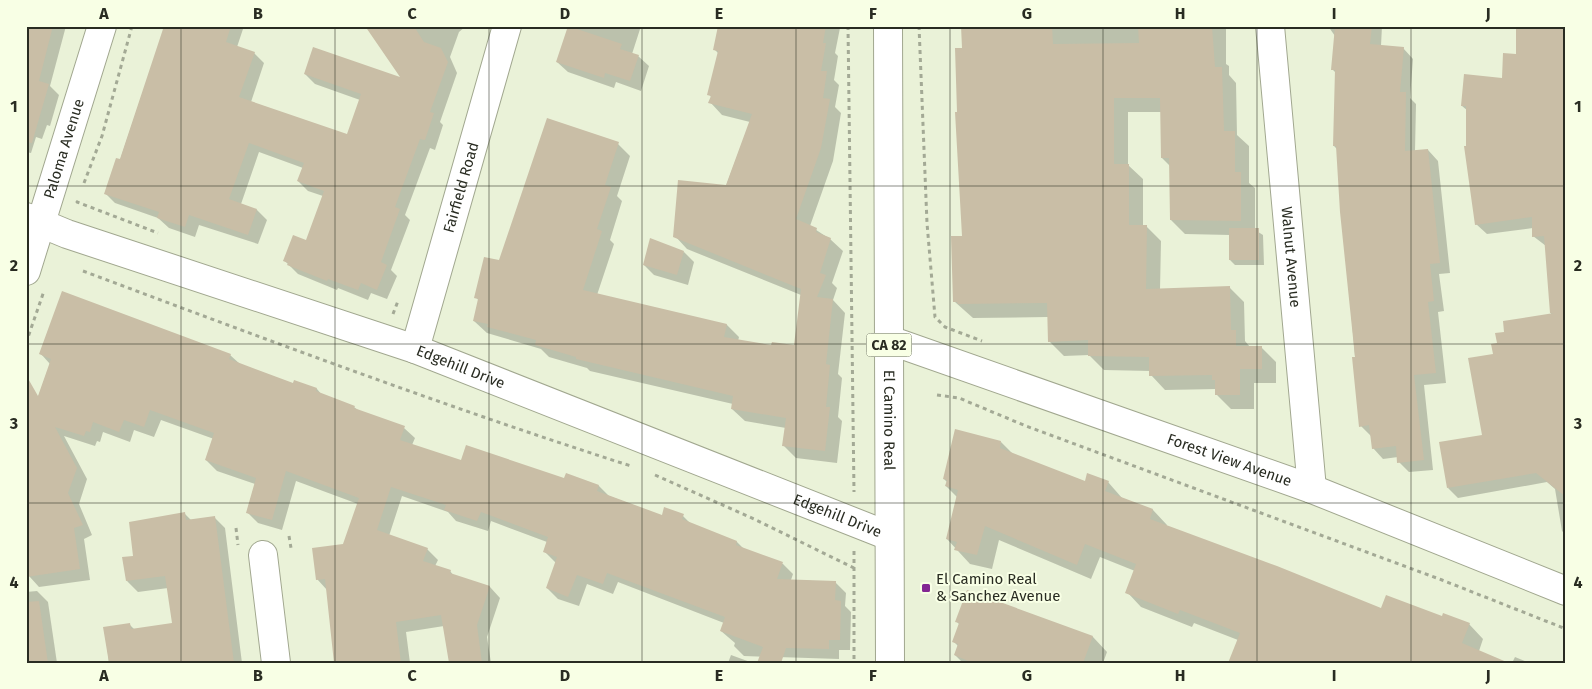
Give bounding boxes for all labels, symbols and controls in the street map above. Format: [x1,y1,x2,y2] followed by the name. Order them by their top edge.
[98,4,109,23] text: A
[253,4,263,23] text: B
[407,4,417,23] text: C
[560,4,570,23] text: D
[715,4,723,23] text: E
[869,4,877,23] text: F
[1022,4,1032,23] text: G
[1175,4,1185,23] text: H
[1332,4,1336,23] text: I
[1484,4,1491,23] text: J
[40,96,88,201] street label: Paloma Avenue
[10,97,18,116] text: 1
[1574,97,1582,116] text: 1
[440,140,482,235] street label: Fairfield Road
[1277,206,1304,308] street label: Walnut Avenue
[10,256,18,275] text: 2
[1574,256,1582,275] text: 2
[866,334,912,356] road number: CA 82
[414,341,507,393] street label: Edgehill Drive
[880,370,898,471] street label: El Camino Real
[9,414,18,433] text: 3
[1573,414,1582,433] text: 3
[1165,430,1294,490] street label: Forest View Avenue
[791,490,884,541] street label: Edgehill Drive
[936,570,1060,605] place label: El Camino Real & Sanchez Avenue
[9,573,19,592] text: 4
[1573,573,1583,592] text: 4
[920,582,932,594] marker: El Camino Real & Sanchez Avenue
[98,666,109,685] text: A
[253,666,263,685] text: B
[407,666,417,685] text: C
[560,666,570,685] text: D
[715,666,723,685] text: E
[869,666,877,685] text: F
[1022,666,1032,685] text: G
[1175,666,1185,685] text: H
[1332,666,1336,685] text: I
[1484,666,1491,685] text: J

